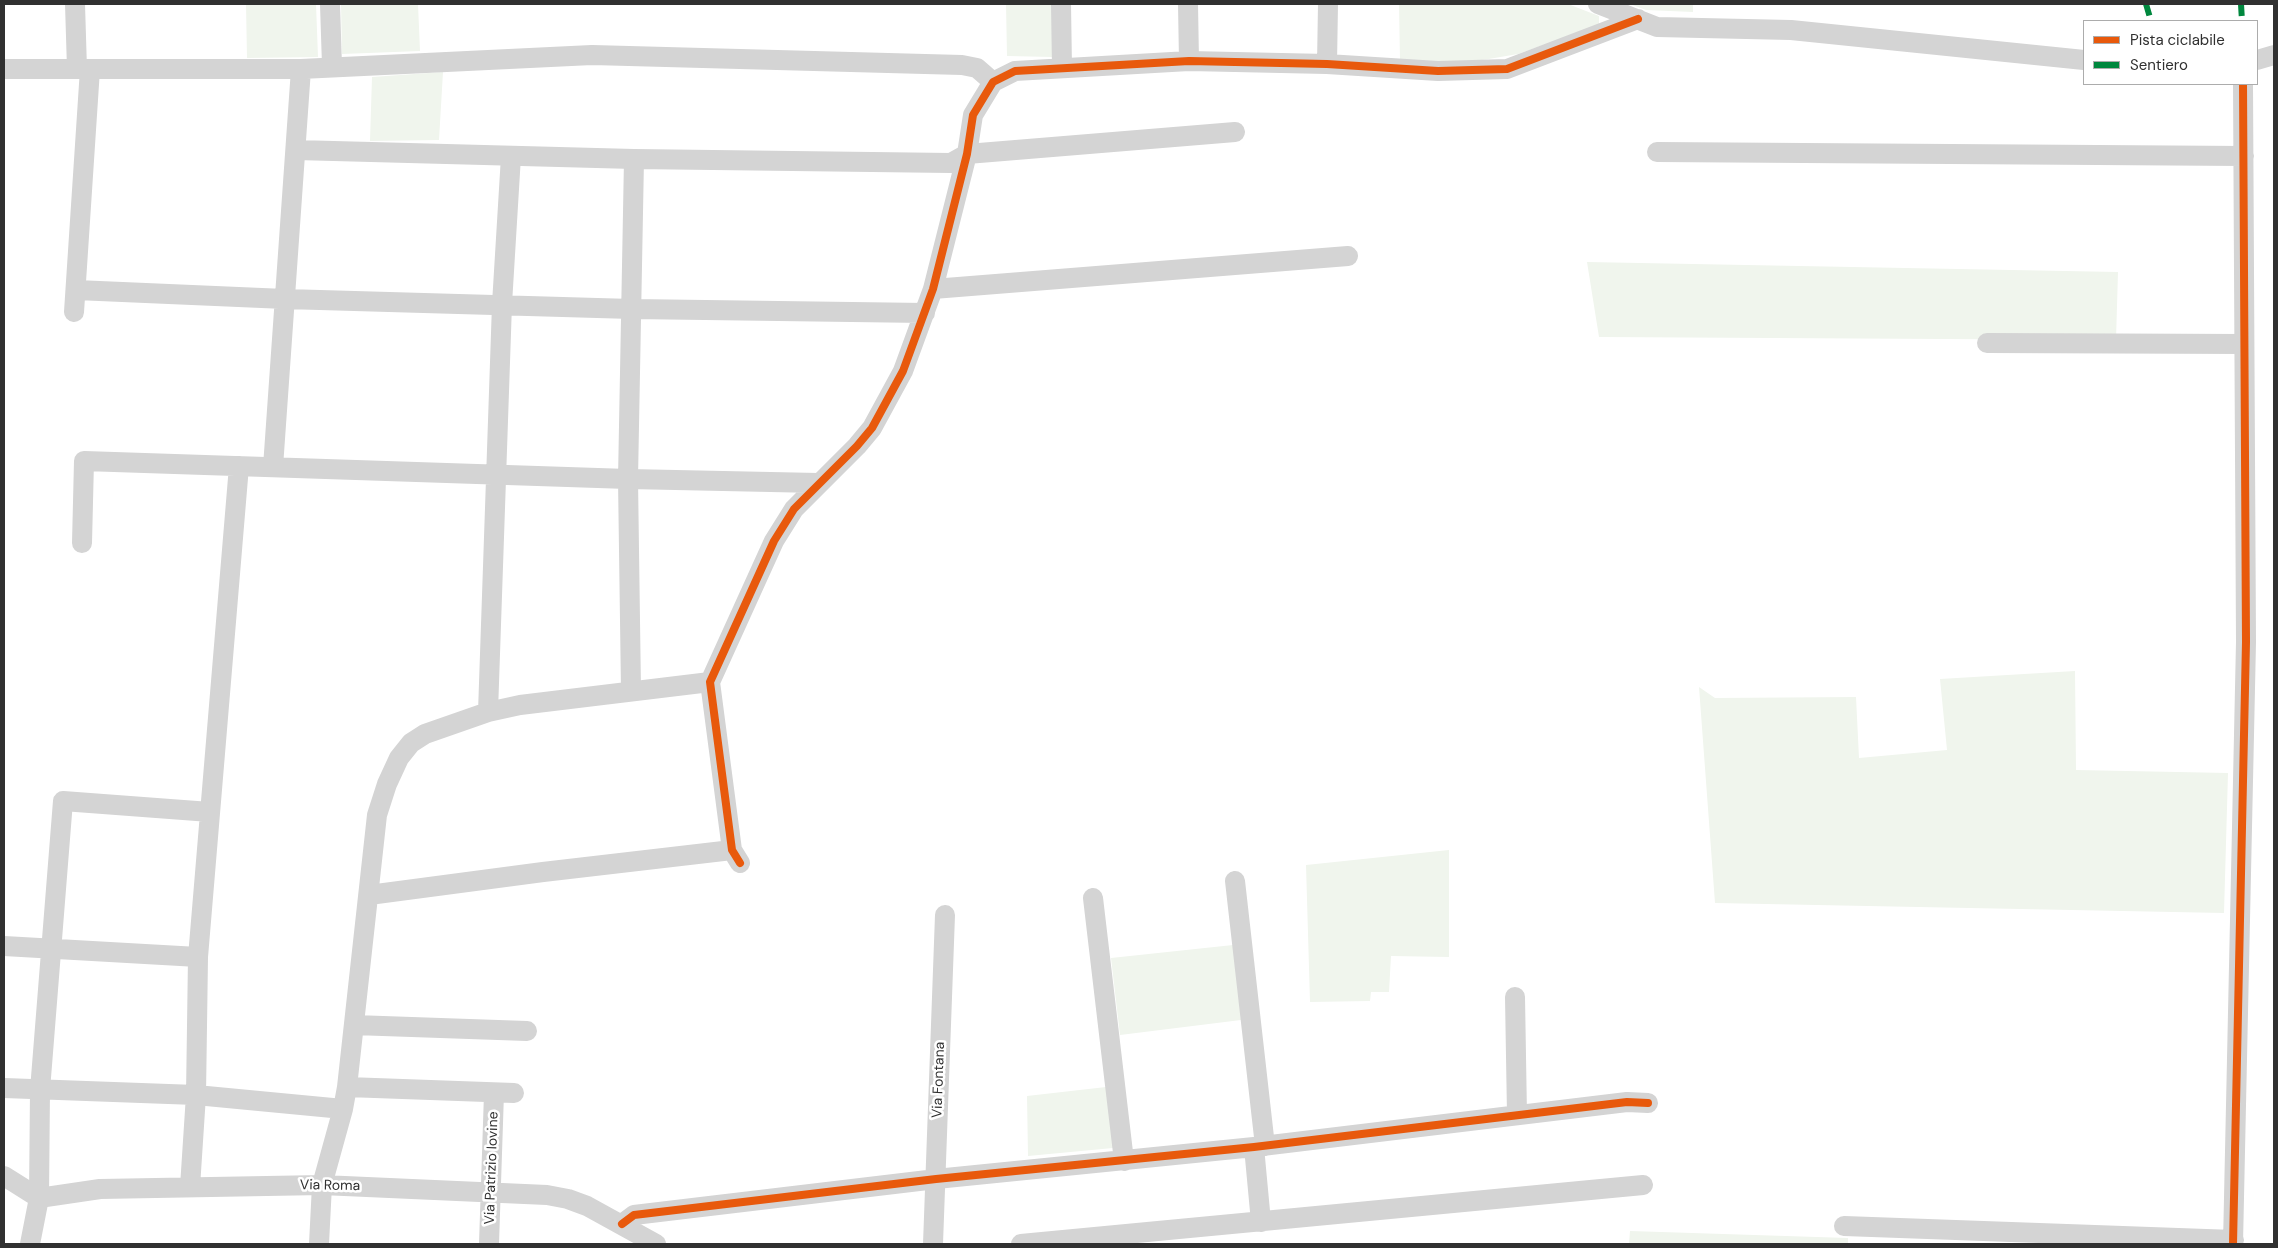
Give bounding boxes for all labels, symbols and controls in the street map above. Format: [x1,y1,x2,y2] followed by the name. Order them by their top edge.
[2083,20,2258,85] legend
[2130,30,2225,50] text: Pista ciclabile
[2130,55,2188,75] text: Sentiero
[929,1042,949,1118] street label: Via Fontana
[482,1111,502,1225] street label: Via Patrizio Iovine
[300,1177,360,1195] street label: Via Roma

